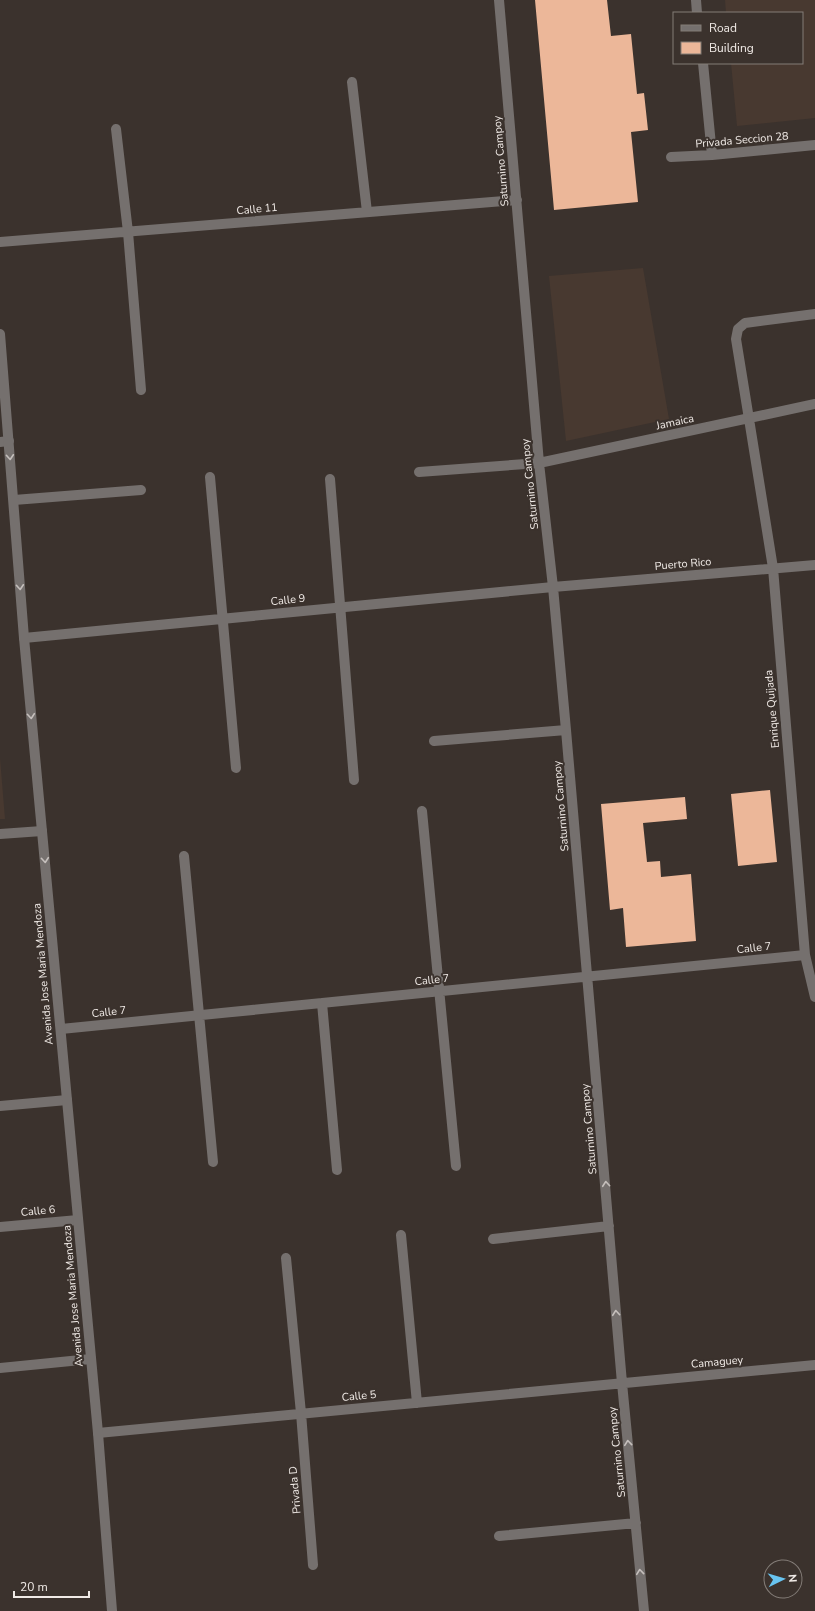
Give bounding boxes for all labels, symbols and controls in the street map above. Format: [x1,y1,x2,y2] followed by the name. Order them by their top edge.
[673,12,803,64] legend
[709,20,737,36] text: Road
[709,40,754,56] text: Building
[490,115,512,207] street label: Saturnino Campoy
[695,128,790,152] street label: Privada Seccion 28
[236,200,278,218] street label: Calle 11
[654,411,695,434] street label: Jamaica
[518,438,542,530] street label: Saturnino Campoy
[6,454,15,460] one-way arrow
[654,554,712,574] street label: Puerto Rico
[16,584,25,590] one-way arrow
[270,591,306,609] street label: Calle 9
[761,669,783,749] street label: Enrique Quijada
[27,713,36,719] one-way arrow
[550,760,572,852] street label: Saturnino Campoy
[40,856,49,863] one-way arrow
[29,903,57,1045] street label: Avenida Jose Maria Mendoza
[736,939,772,957] street label: Calle 7
[414,971,450,989] street label: Calle 7
[91,1003,127,1021] street label: Calle 7
[578,1083,600,1175] street label: Saturnino Campoy
[601,1181,610,1187] one-way arrow
[20,1202,56,1220] street label: Calle 6
[59,1225,87,1367] street label: Avenida Jose Maria Mendoza
[612,1310,621,1316] one-way arrow
[690,1352,744,1372] street label: Camaguey
[341,1387,377,1405] street label: Calle 5
[605,1406,629,1498] street label: Saturnino Campoy
[623,1440,632,1446] one-way arrow
[285,1465,305,1515] street label: Privada D
[763,1559,803,1599] north arrow
[636,1569,645,1575] one-way arrow
[14,1573,89,1599] scale bar
[785,1573,800,1583] text: N
[20,1579,48,1595] text: 20 m

